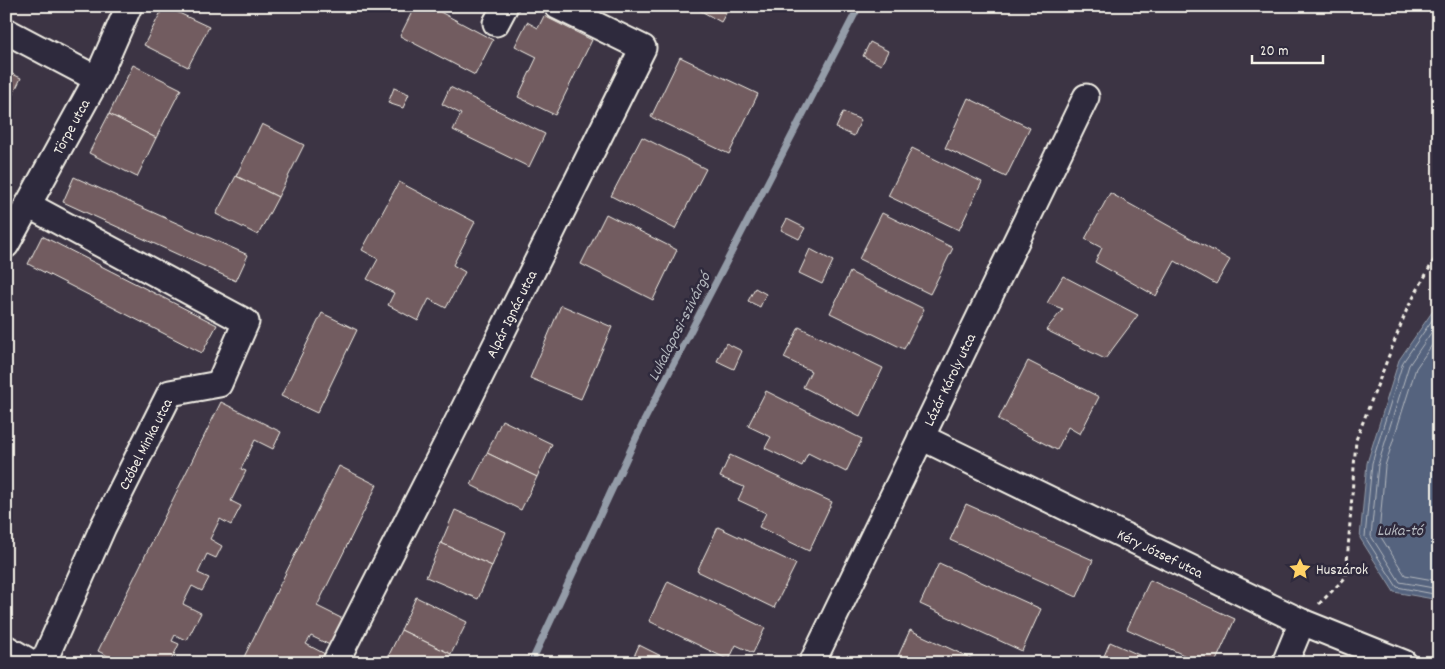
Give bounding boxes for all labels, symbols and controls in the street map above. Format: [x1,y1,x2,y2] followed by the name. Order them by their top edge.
[1252,32,1324,64] scale bar
[1260,41,1288,63] text: 20 m
[48,95,97,159] street label: Törpe utca
[482,266,544,362] street label: Alpár Ignác utca
[643,267,718,385] water label: Lukalaposi-szivárgó
[919,329,983,430] street label: Lázár Károly utca
[114,394,180,494] street label: Czóbel Minka utca
[1377,520,1425,543] water label: Luka-tó
[1113,525,1207,586] street label: Kéry József utca
[1287,556,1313,582] place icon: Huszárok
[1316,560,1368,582] place label: Huszárok

